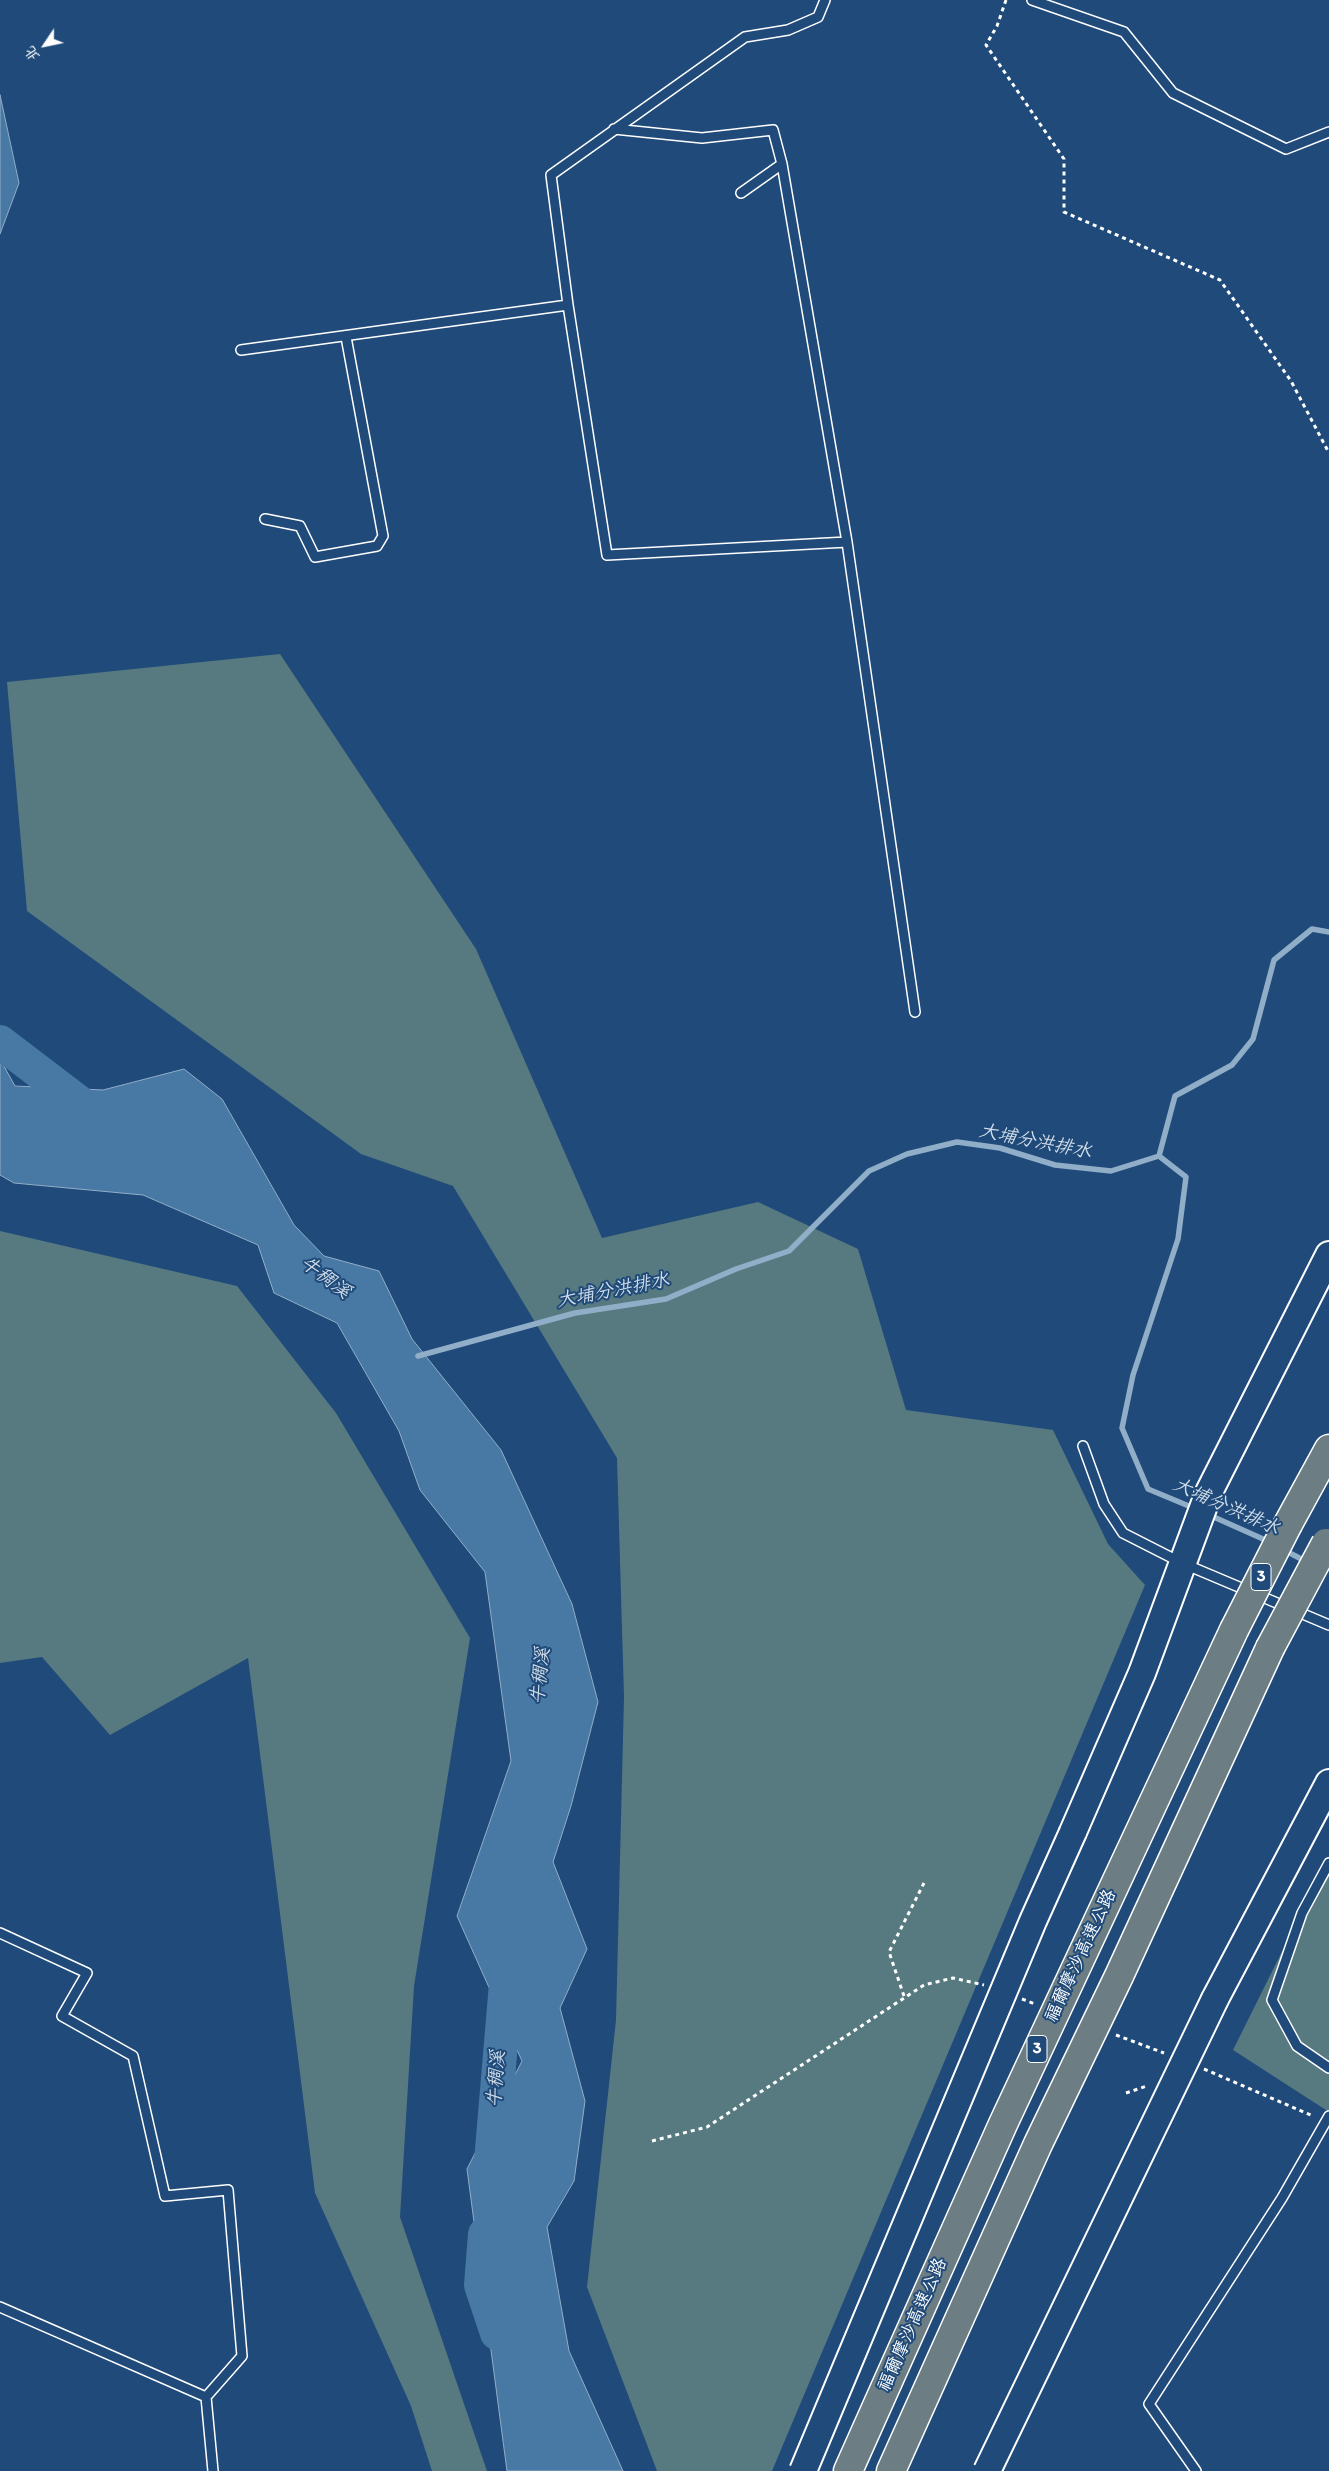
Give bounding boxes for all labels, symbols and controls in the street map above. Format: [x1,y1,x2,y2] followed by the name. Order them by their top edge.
[20,20,70,70] north arrow
[21,43,43,64] text: 北
[977,1120,1093,1164] water label: 大埔分洪排水
[295,1252,355,1304] water label: 牛稠溪
[555,1269,671,1313] water label: 大埔分洪排水
[1169,1473,1283,1541] water label: 大埔分洪排水
[1251,1564,1271,1590] road number: 3
[527,1646,555,1706] water label: 牛稠溪
[1041,1886,1121,2026] street label: 福爾摩沙高速公路
[1027,2036,1047,2062] road number: 3
[484,2050,510,2108] water label: 牛稠溪
[874,2255,952,2395] street label: 福爾摩沙高速公路

